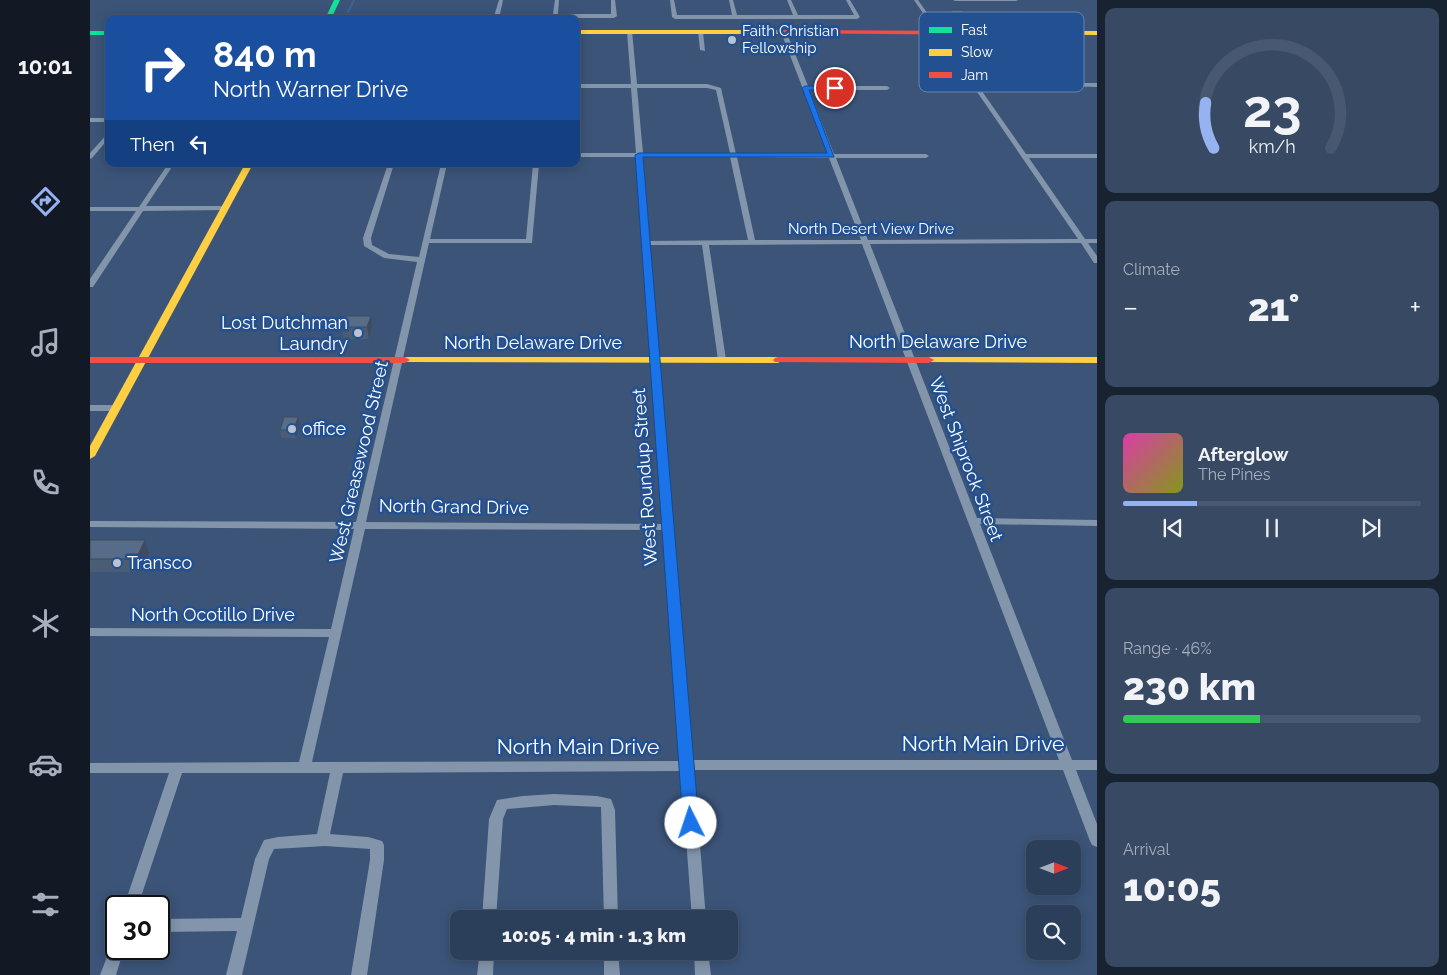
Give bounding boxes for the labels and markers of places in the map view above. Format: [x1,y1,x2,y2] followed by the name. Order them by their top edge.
[742,22,839,57] place label: Faith Christian Fellowship
[726,34,738,46] marker: Faith Christian Fellowship
[814,67,856,109] pin
[221,312,348,354] place label: Lost Dutchman Laundry
[352,327,364,339] marker: Lost Dutchman Laundry
[302,418,347,439] place label: office
[286,423,298,435] marker: office
[127,552,192,573] place label: Transco
[111,557,123,569] marker: Transco

